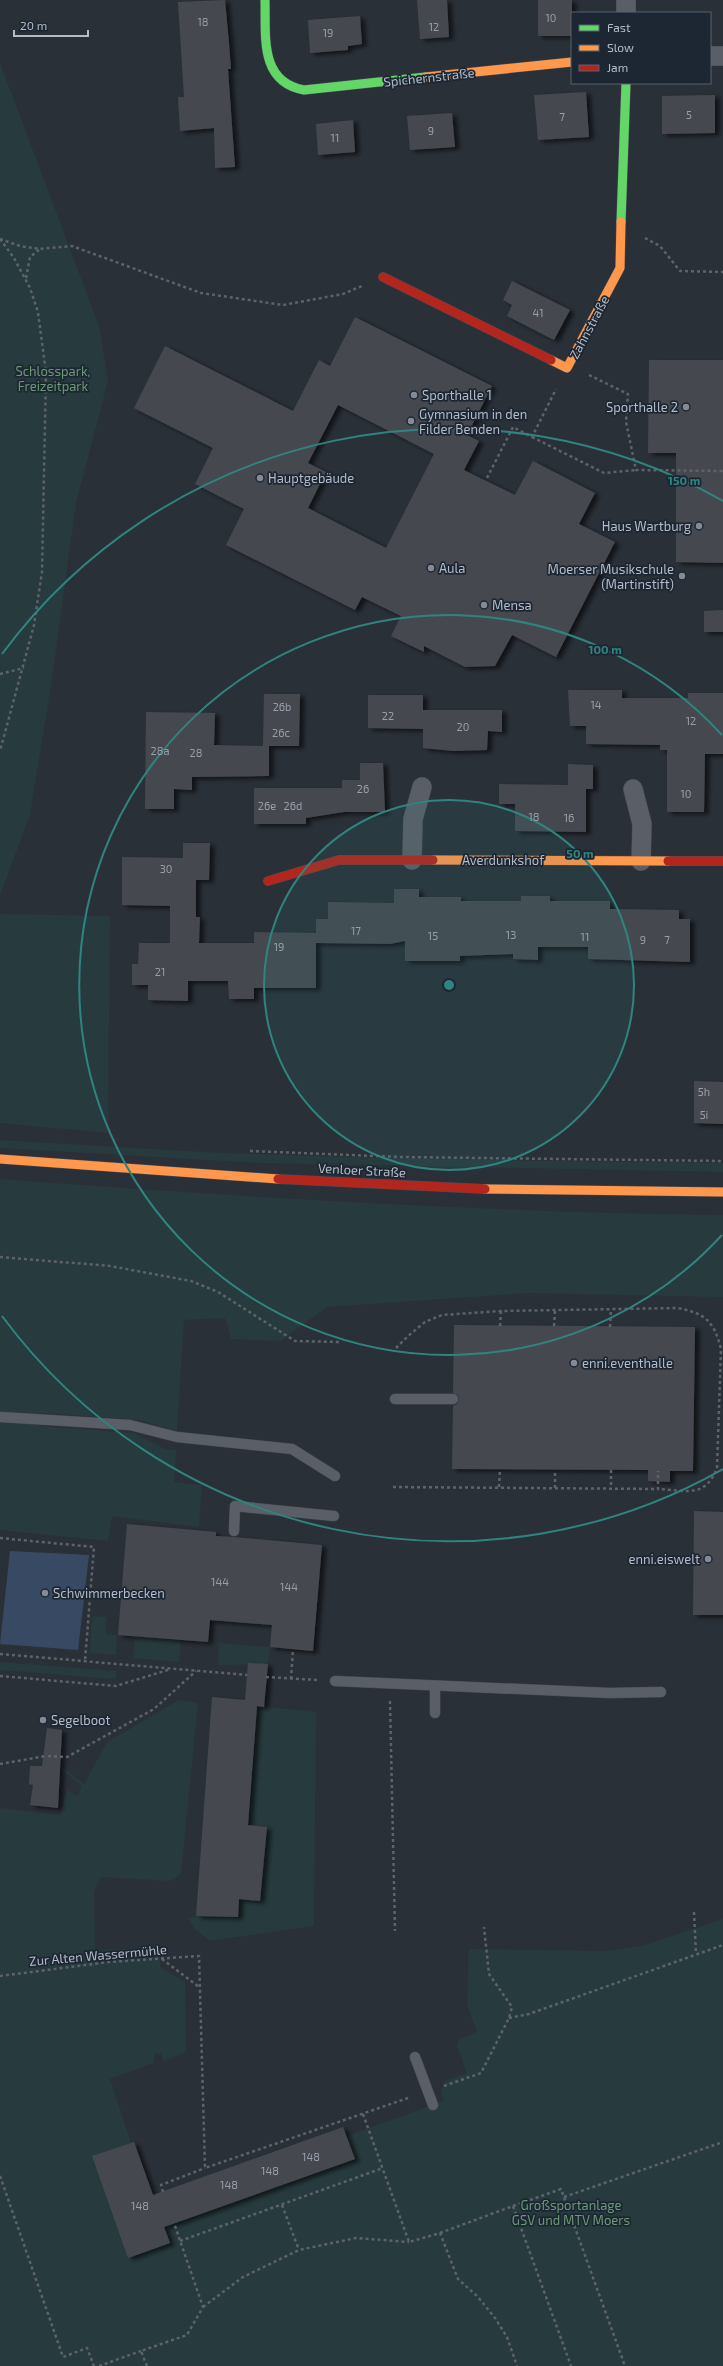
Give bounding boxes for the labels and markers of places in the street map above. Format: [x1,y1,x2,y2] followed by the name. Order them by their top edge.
[422,387,492,403] place label: Sporthalle 1
[409,390,419,400] marker: Sporthalle 1
[606,399,678,415] place label: Sporthalle 2
[681,402,691,412] marker: Sporthalle 2
[419,406,527,437] place label: Gymnasium in den Filder Benden
[406,416,416,426] marker: Gymnasium in den Filder Benden
[268,470,354,486] place label: Hauptgebäude
[255,473,265,483] marker: Hauptgebäude
[602,518,691,534] place label: Haus Wartburg
[694,521,704,531] marker: Haus Wartburg
[439,560,466,576] place label: Aula
[548,561,674,592] place label: Moerser Musikschule (Martinstift)
[426,563,436,573] marker: Aula
[677,571,687,581] marker: Moerser Musikschule (Martinstift)
[492,597,532,613] place label: Mensa
[479,600,489,610] marker: Mensa
[442,978,456,992] centre of rings
[582,1355,673,1371] place label: enni.eventhalle
[569,1358,579,1368] marker: enni.eventhalle
[629,1551,700,1567] place label: enni.eiswelt
[703,1554,713,1564] marker: enni.eiswelt
[53,1585,165,1601] place label: Schwimmerbecken
[40,1588,50,1598] marker: Schwimmerbecken
[51,1712,110,1728] place label: Segelboot
[38,1715,48,1725] marker: Segelboot

